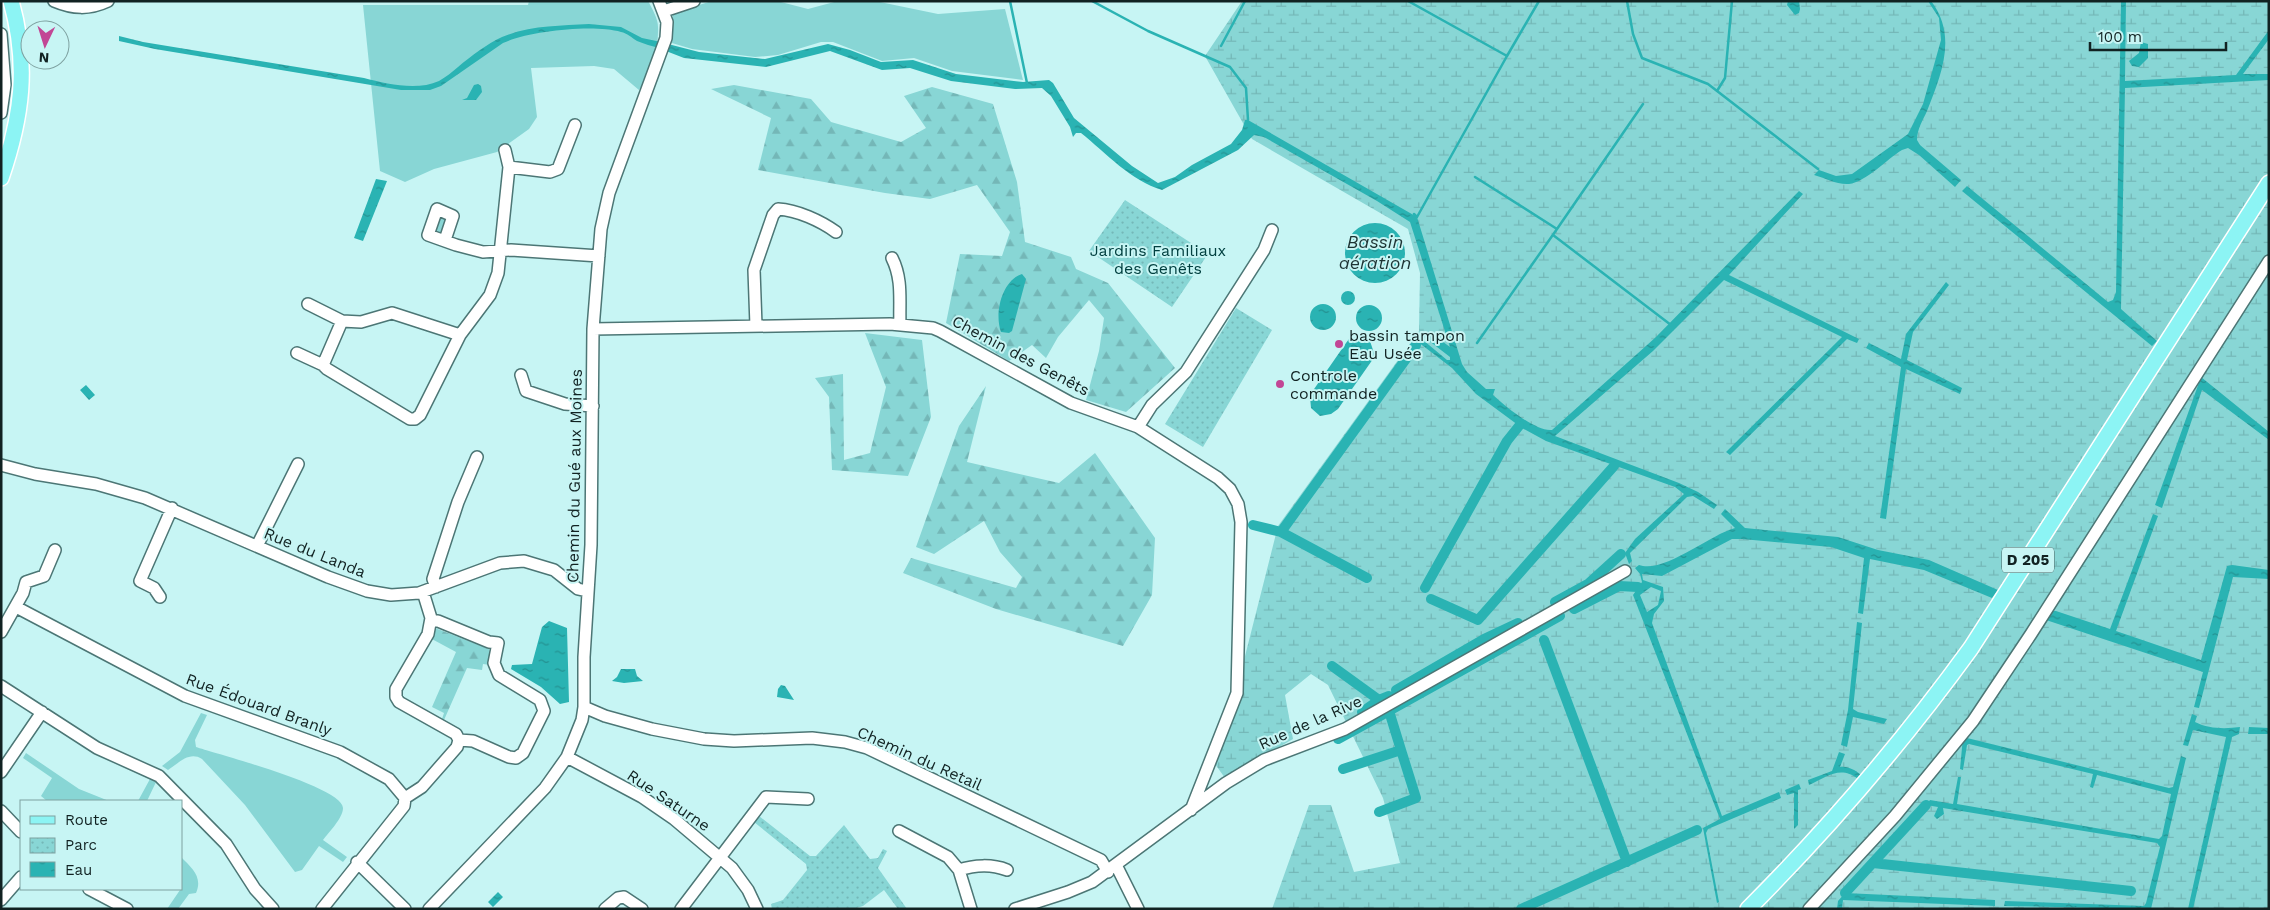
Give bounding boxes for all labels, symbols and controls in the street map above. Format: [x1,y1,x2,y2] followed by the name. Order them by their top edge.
[20,20,70,70] north arrow
[2090,20,2226,52] scale bar
[2098,28,2142,46] text: 100 m
[38,50,50,66] text: N
[1339,231,1411,273] water label: Bassin aération
[1090,241,1226,278] park label: Jardins Familiaux des Genêts
[949,311,1093,400] street label: Chemin des Genêts
[1349,326,1465,363] place label: bassin tampon Eau Usée
[1333,338,1345,350] marker: bassin tampon Eau Usée
[1290,366,1377,403] place label: Controle commande
[563,369,586,583] street label: Chemin du Gué aux Moines
[1274,378,1286,390] marker: Controle commande
[261,523,368,582] street label: Rue du Landa
[2002,548,2054,572] road number: D 205
[183,669,335,740] street label: Rue Édouard Branly
[1256,691,1365,754] street label: Rue de la Rive
[854,722,985,795] street label: Chemin du Retail
[624,766,714,835] street label: Rue Saturne
[20,800,182,890] legend
[65,811,108,829] text: Route
[65,836,97,854] text: Parc
[65,861,92,879] text: Eau

